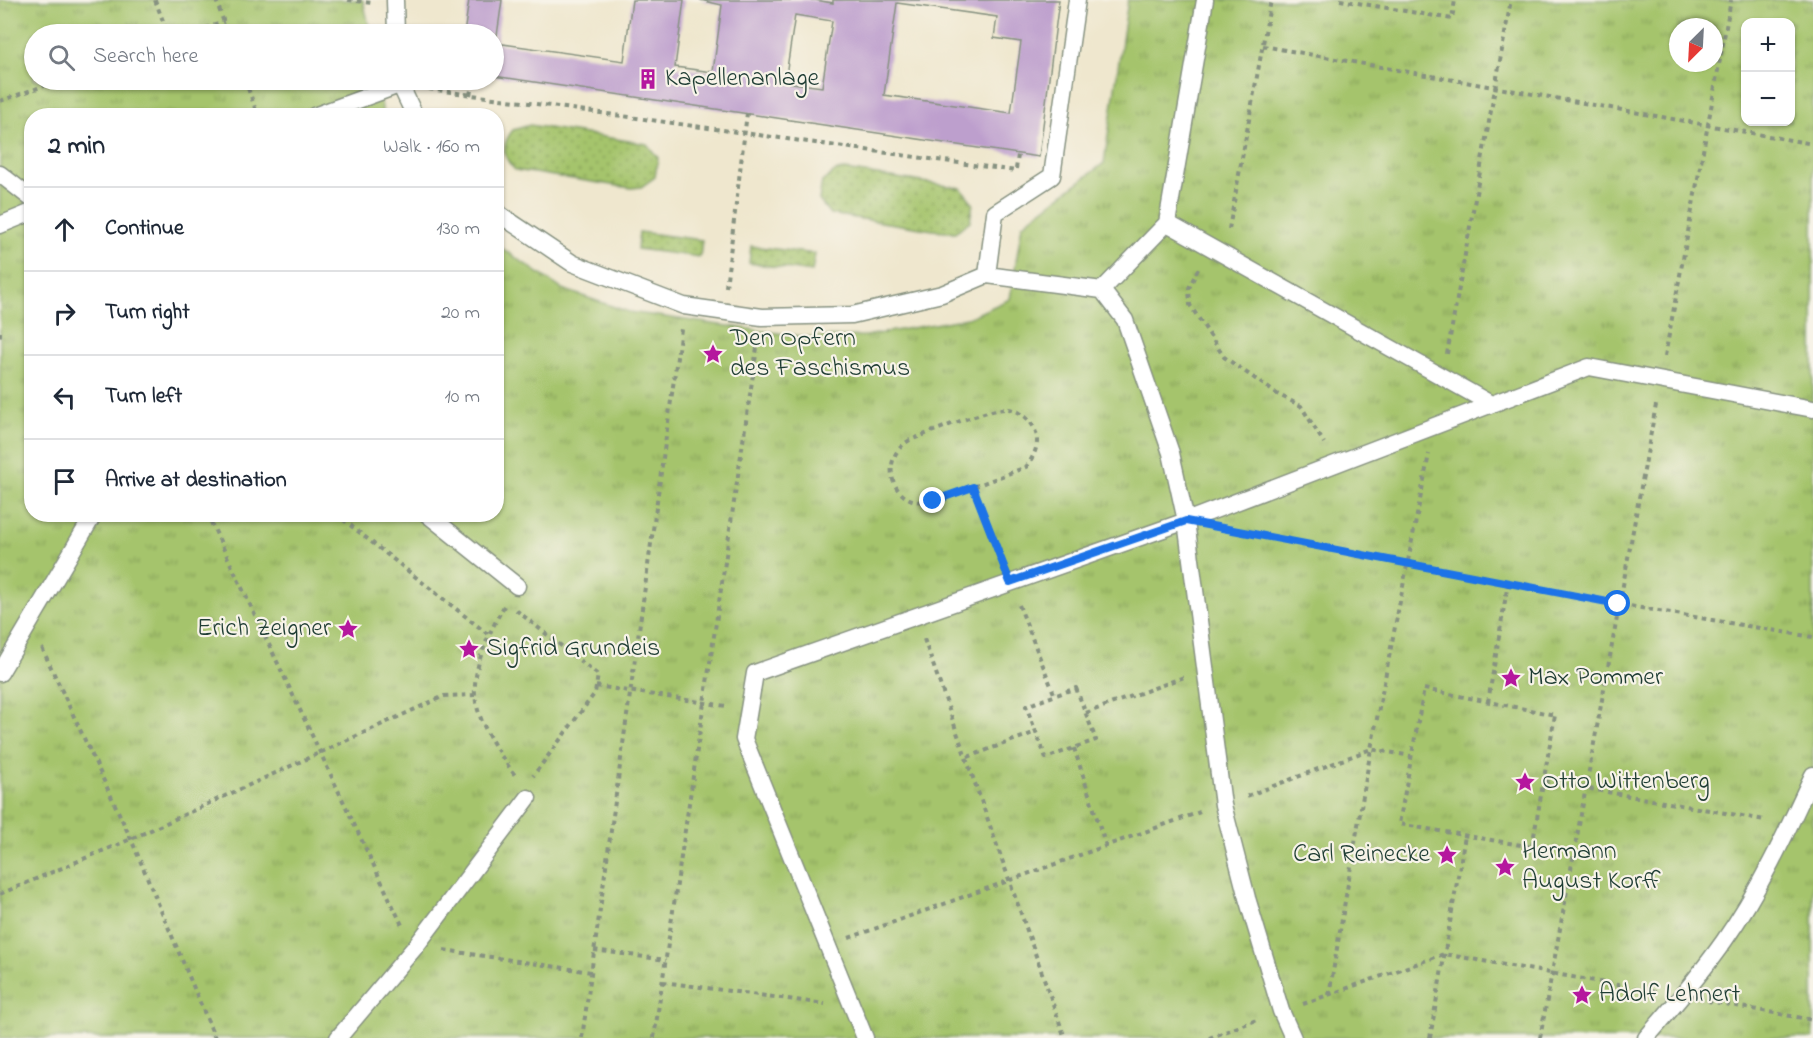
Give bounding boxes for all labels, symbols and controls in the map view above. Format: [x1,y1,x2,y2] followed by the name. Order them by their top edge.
[1669,18,1723,72] north arrow
[1741,18,1795,126] map controls
[1741,18,1795,72] button: +
[24,24,504,90] search box
[45,41,78,74] icon: search
[93,41,198,73] text: Search here
[665,60,820,98] place label: Kapellenanlage
[636,67,660,91] building icon: Kapellenanlage
[1741,72,1795,126] button: −
[48,128,105,166] text: 2 min
[383,133,480,162] text: Walk · 160 m
[48,213,81,246] icon: ahead
[105,213,184,245] text: Continue
[436,215,480,244] text: 130 m
[48,297,81,330] icon: right
[105,297,190,329] text: Turn right
[441,299,480,328] text: 20 m
[729,320,910,388] place label: Den Opfern des Faschismus
[701,342,725,366] place icon: Den Opfern des Faschismus
[48,381,81,414] icon: left
[105,381,182,413] text: Turn left
[444,383,480,412] text: 10 m
[48,465,81,498] icon: arrive
[105,465,287,497] text: Arrive at destination
[919,487,945,513] route end
[1604,590,1630,616] route start
[197,610,332,648] place label: Erich Zeigner
[336,617,360,641] place icon: Erich Zeigner
[486,630,660,668] place label: Sigfrid Grundeis
[457,637,481,661] place icon: Sigfrid Grundeis
[1528,659,1664,697] place label: Max Pommer
[1499,666,1523,690] place icon: Max Pommer
[1542,763,1710,801] place label: Otto Wittenberg
[1513,770,1537,794] place icon: Otto Wittenberg
[1522,833,1661,901] place label: Hermann August Korff
[1293,836,1430,874] place label: Carl Reinecke
[1435,843,1459,867] place icon: Carl Reinecke
[1493,855,1517,879] place icon: Hermann August Korff
[1599,976,1740,1014] place label: Adolf Lehnert
[1570,983,1594,1007] place icon: Adolf Lehnert

